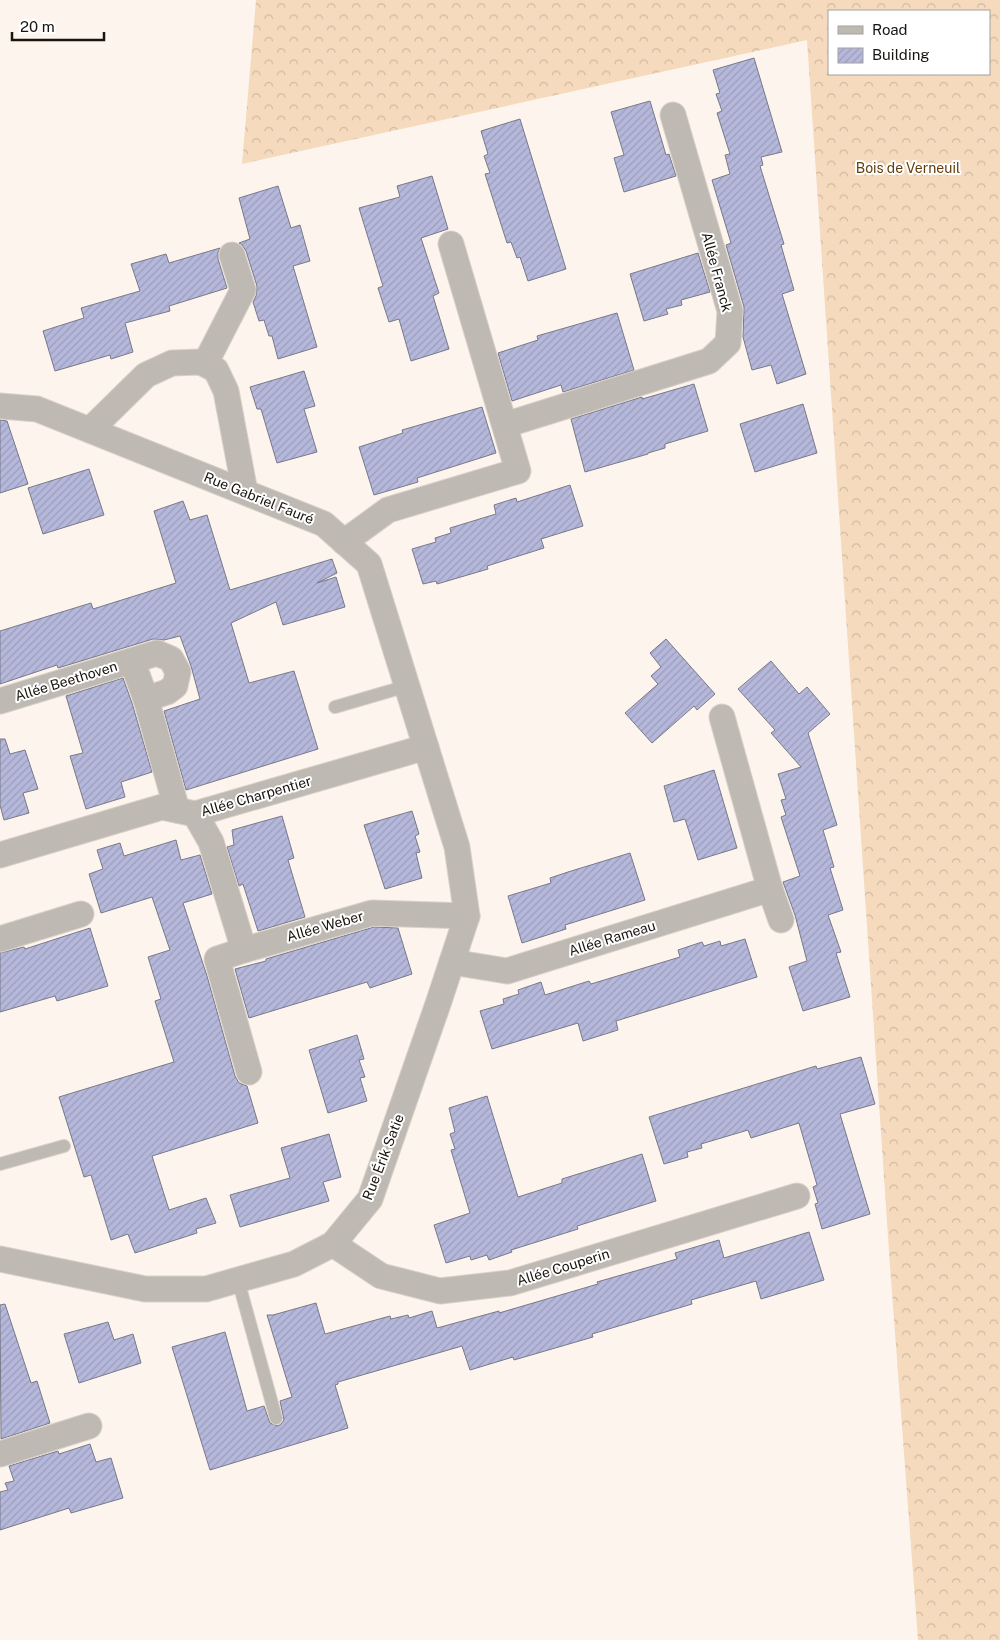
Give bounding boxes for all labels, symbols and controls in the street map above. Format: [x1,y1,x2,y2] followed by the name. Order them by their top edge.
[12,10,105,42] scale bar
[828,10,990,75] legend
[20,18,55,35] text: 20 m
[872,21,908,38] text: Road
[872,46,930,63] text: Building
[856,160,960,176] park label: Bois de Verneuil
[699,230,735,314] street label: Allée Franck
[202,469,316,527] street label: Rue Gabriel Fauré
[13,658,119,704] street label: Allée Beethoven
[199,773,313,819] street label: Allée Charpentier
[285,907,365,945] street label: Allée Weber
[567,917,657,959] street label: Allée Rameau
[358,1111,407,1202] street label: Rue Érik Satie
[515,1245,611,1289] street label: Allée Couperin

